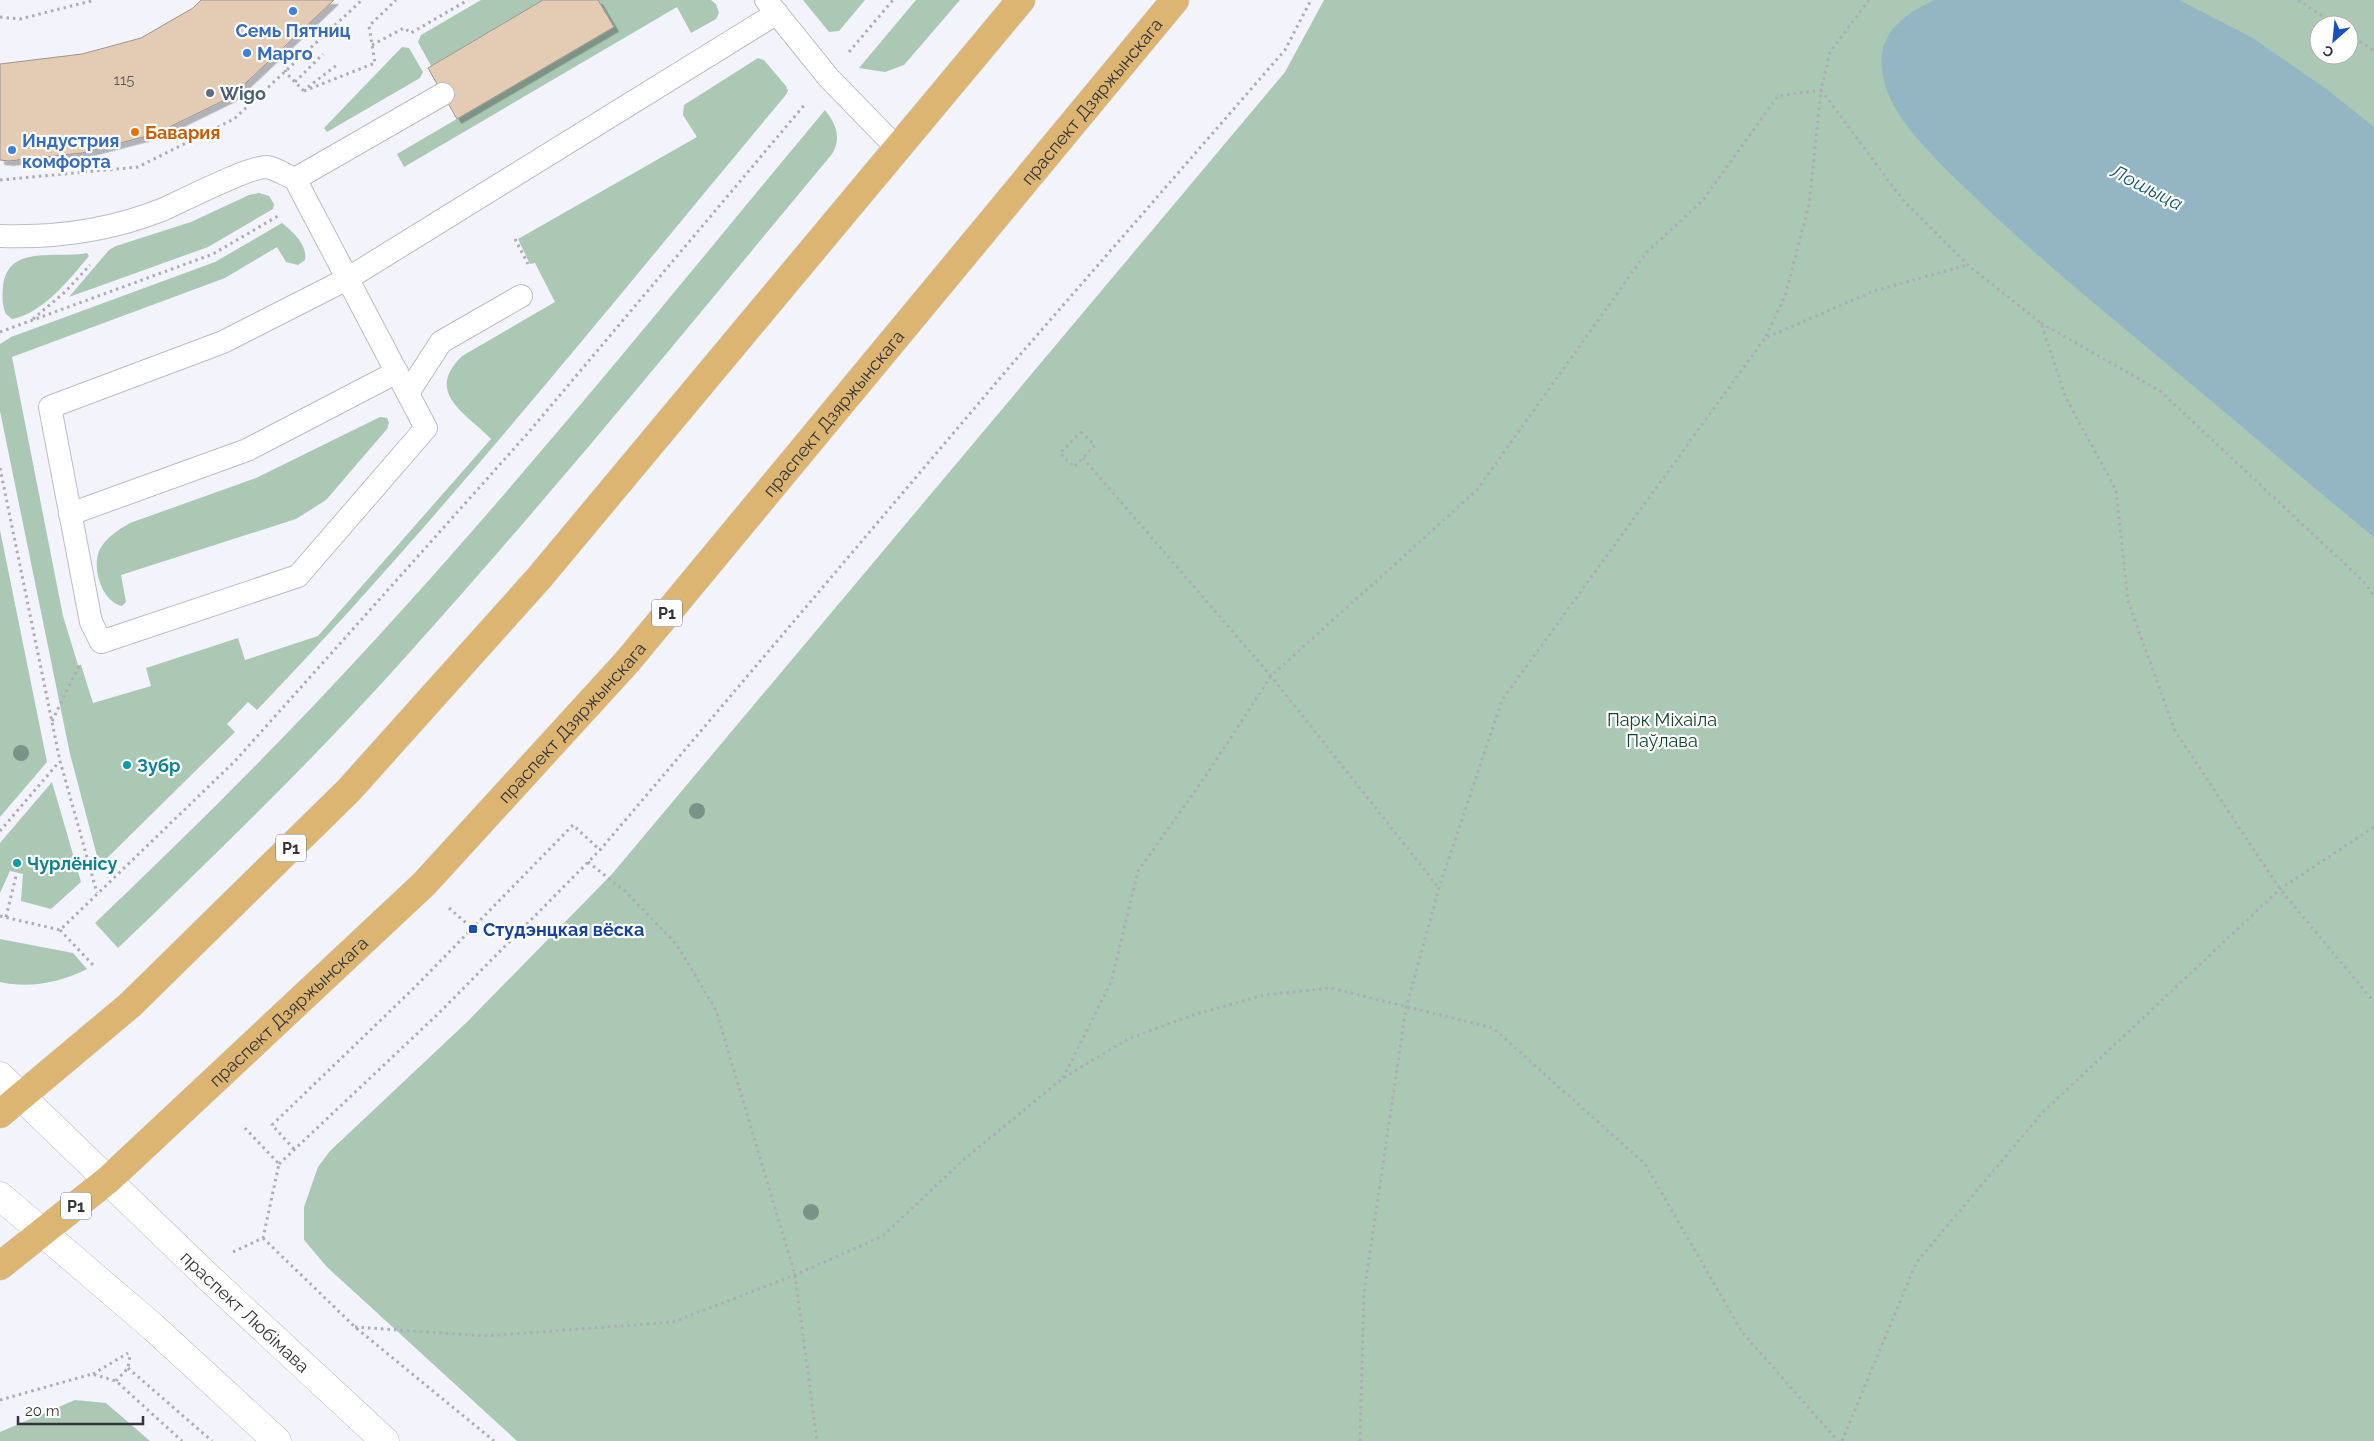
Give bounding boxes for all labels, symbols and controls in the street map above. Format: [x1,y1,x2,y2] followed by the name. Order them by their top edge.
[287,5,299,17] marker: Семь Пятниц
[1016,14,1166,189] street label: праспект Дзяржынскага
[2309,15,2359,65] north arrow
[235,20,351,41] place label: Семь Пятниц
[2320,42,2336,61] text: С
[257,43,313,64] place label: Марго
[241,47,253,59] marker: Марго
[113,71,135,89] house number: 115
[220,83,266,104] place label: Wigo
[204,87,216,99] marker: Wigo
[145,122,220,143] place label: Бавария
[129,126,141,138] marker: Бавария
[22,130,119,172] place label: Индустрия комфорта
[6,144,18,156] marker: Индустрия комфорта
[2107,159,2187,214] water label: Лошыца
[758,326,908,501] street label: праспект Дзяржынскага
[652,600,682,626] road number: Р1
[493,638,650,807] street label: праспект Дзяржынскага
[1607,709,1717,751] park label: Парк Міхаіла Паўлава
[137,755,180,776] place label: Зубр
[121,759,133,771] marker: Зубр
[276,834,306,861] road number: Р1
[27,853,117,874] place label: Чурлёнісу
[11,857,23,869] marker: Чурлёнісу
[483,919,644,940] place label: Студэнцкая вёска
[467,923,479,935] marker: Студэнцкая вёска
[205,932,372,1090] street label: праспект Дзяржынскага
[61,1192,91,1220] road number: Р1
[177,1246,314,1376] street label: праспект Любімава
[18,1394,142,1426] scale bar
[25,1402,60,1420] text: 20 m

